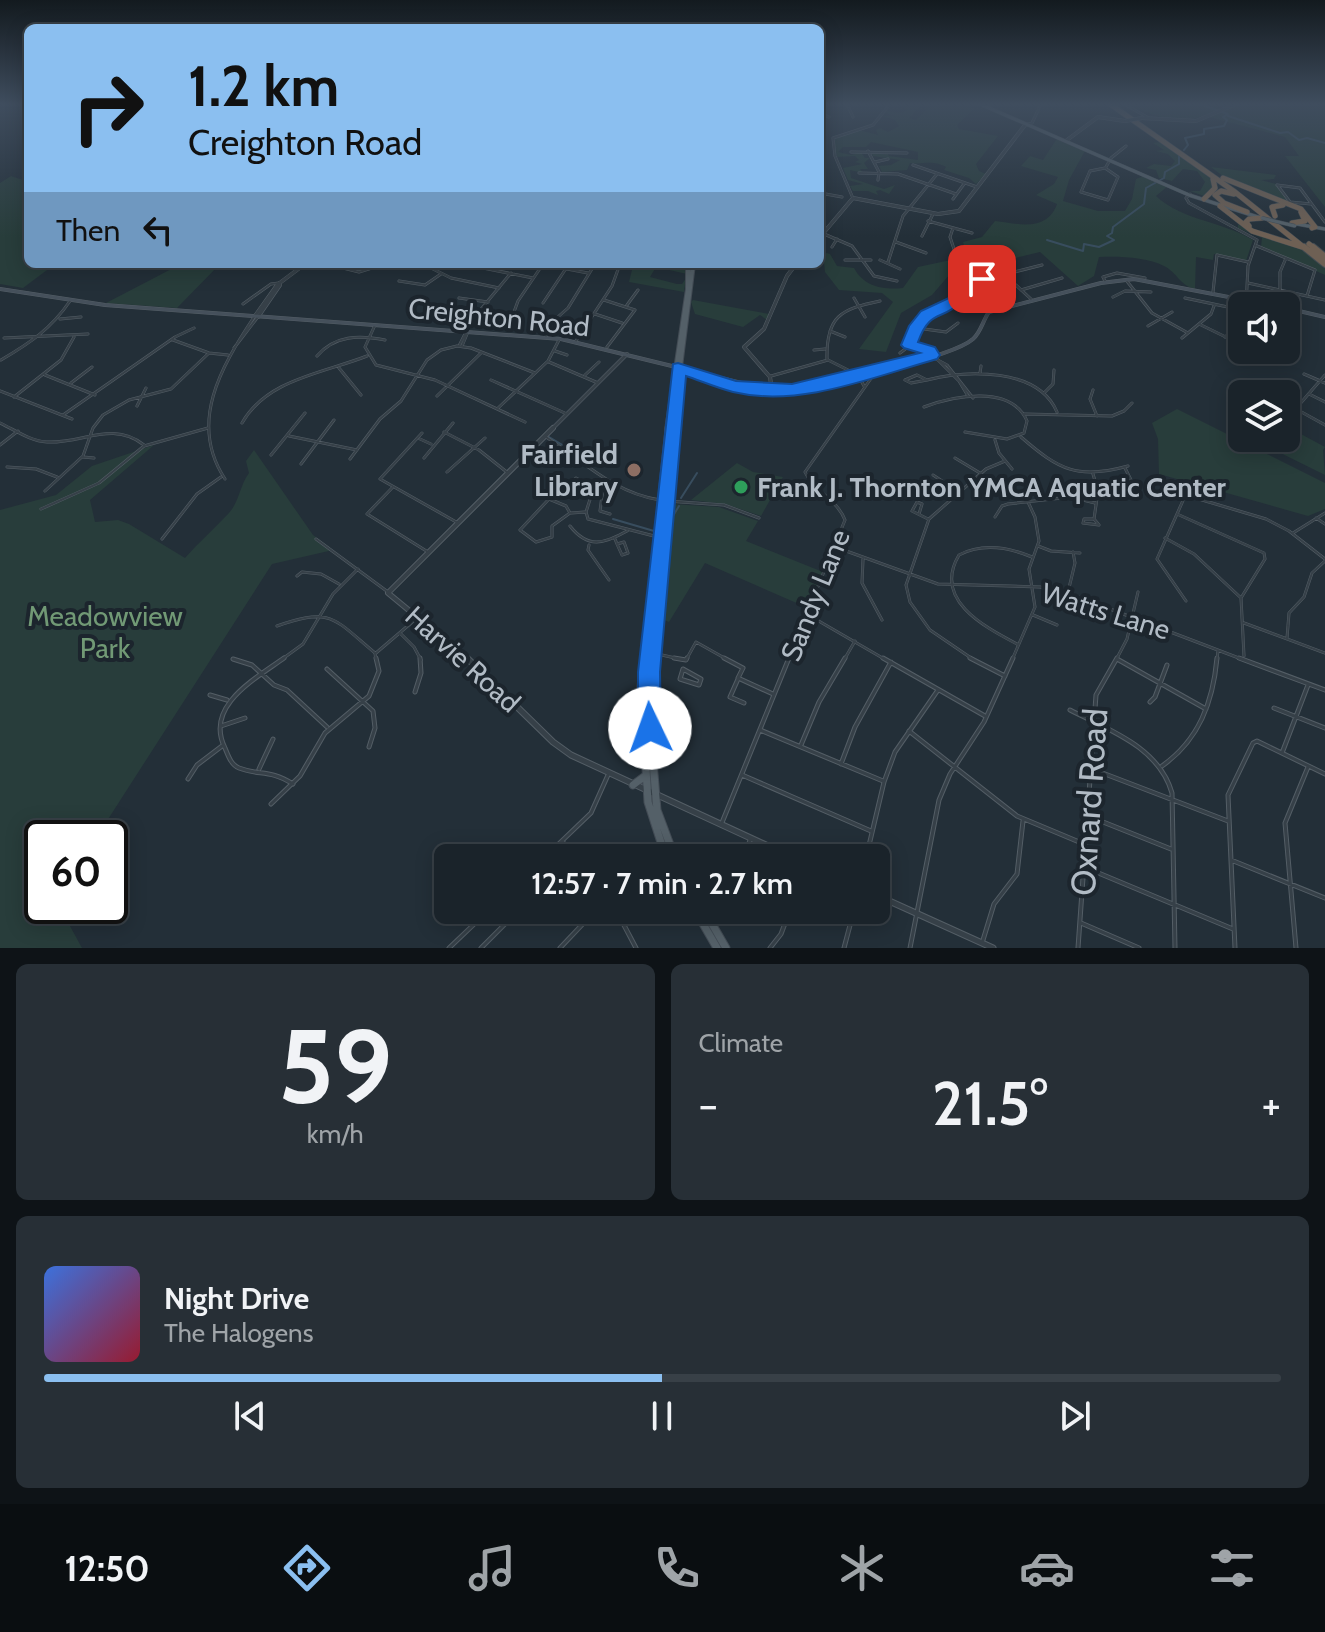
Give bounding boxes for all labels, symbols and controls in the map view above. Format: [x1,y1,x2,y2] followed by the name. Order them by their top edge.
[188,52,339,120] text: 1.2 km
[56,56,160,160] icon: right
[188,120,422,164] text: Creighton Road
[136,208,180,252] icon: left
[56,212,120,249] text: Then
[948,245,1016,313] pin
[960,257,1004,301] icon: arrive
[407,291,591,343] street label: Creighton Road
[1228,292,1300,452] map controls
[1228,292,1300,364] button: sound
[1228,380,1300,452] button: layers
[520,437,618,503] place label: Fairfield Library
[625,461,643,479] marker: Fairfield Library
[757,470,1227,504] place label: Frank J. Thornton YMCA Aquatic Center
[732,478,750,496] marker: Frank J. Thornton YMCA Aquatic Center
[773,524,857,666] street label: Sandy Lane
[1038,575,1174,647] street label: Watts Lane
[27,599,183,665] park label: Meadowview Park
[399,599,527,719] street label: Harvie Road
[608,686,692,770] position arrow
[1062,707,1116,897] street label: Oxnard Road
[24,820,128,924] speed limit sign: 60
[531,865,793,902] text: 12:57 · 7 min · 2.7 km
[278,1003,392,1129] text: 59
[699,1027,783,1059] text: Climate
[932,1067,1048,1140] text: 21.5°
[699,1078,718,1131] text: −
[1262,1078,1281,1131] text: +
[307,1118,364,1150] text: km/h
[164,1280,309,1317] text: Night Drive
[164,1317,313,1349] text: The Halogens
[228,1394,272,1438] icon: previous
[640,1394,684,1438] icon: pause
[1053,1394,1097,1438] icon: next
[279,1540,335,1596] icon: directions
[464,1540,520,1596] icon: music
[649,1540,705,1596] icon: phone
[834,1540,890,1596] icon: climate
[1019,1540,1075,1596] icon: car
[1204,1540,1260,1596] icon: filters
[65,1546,150,1590] text: 12:50

